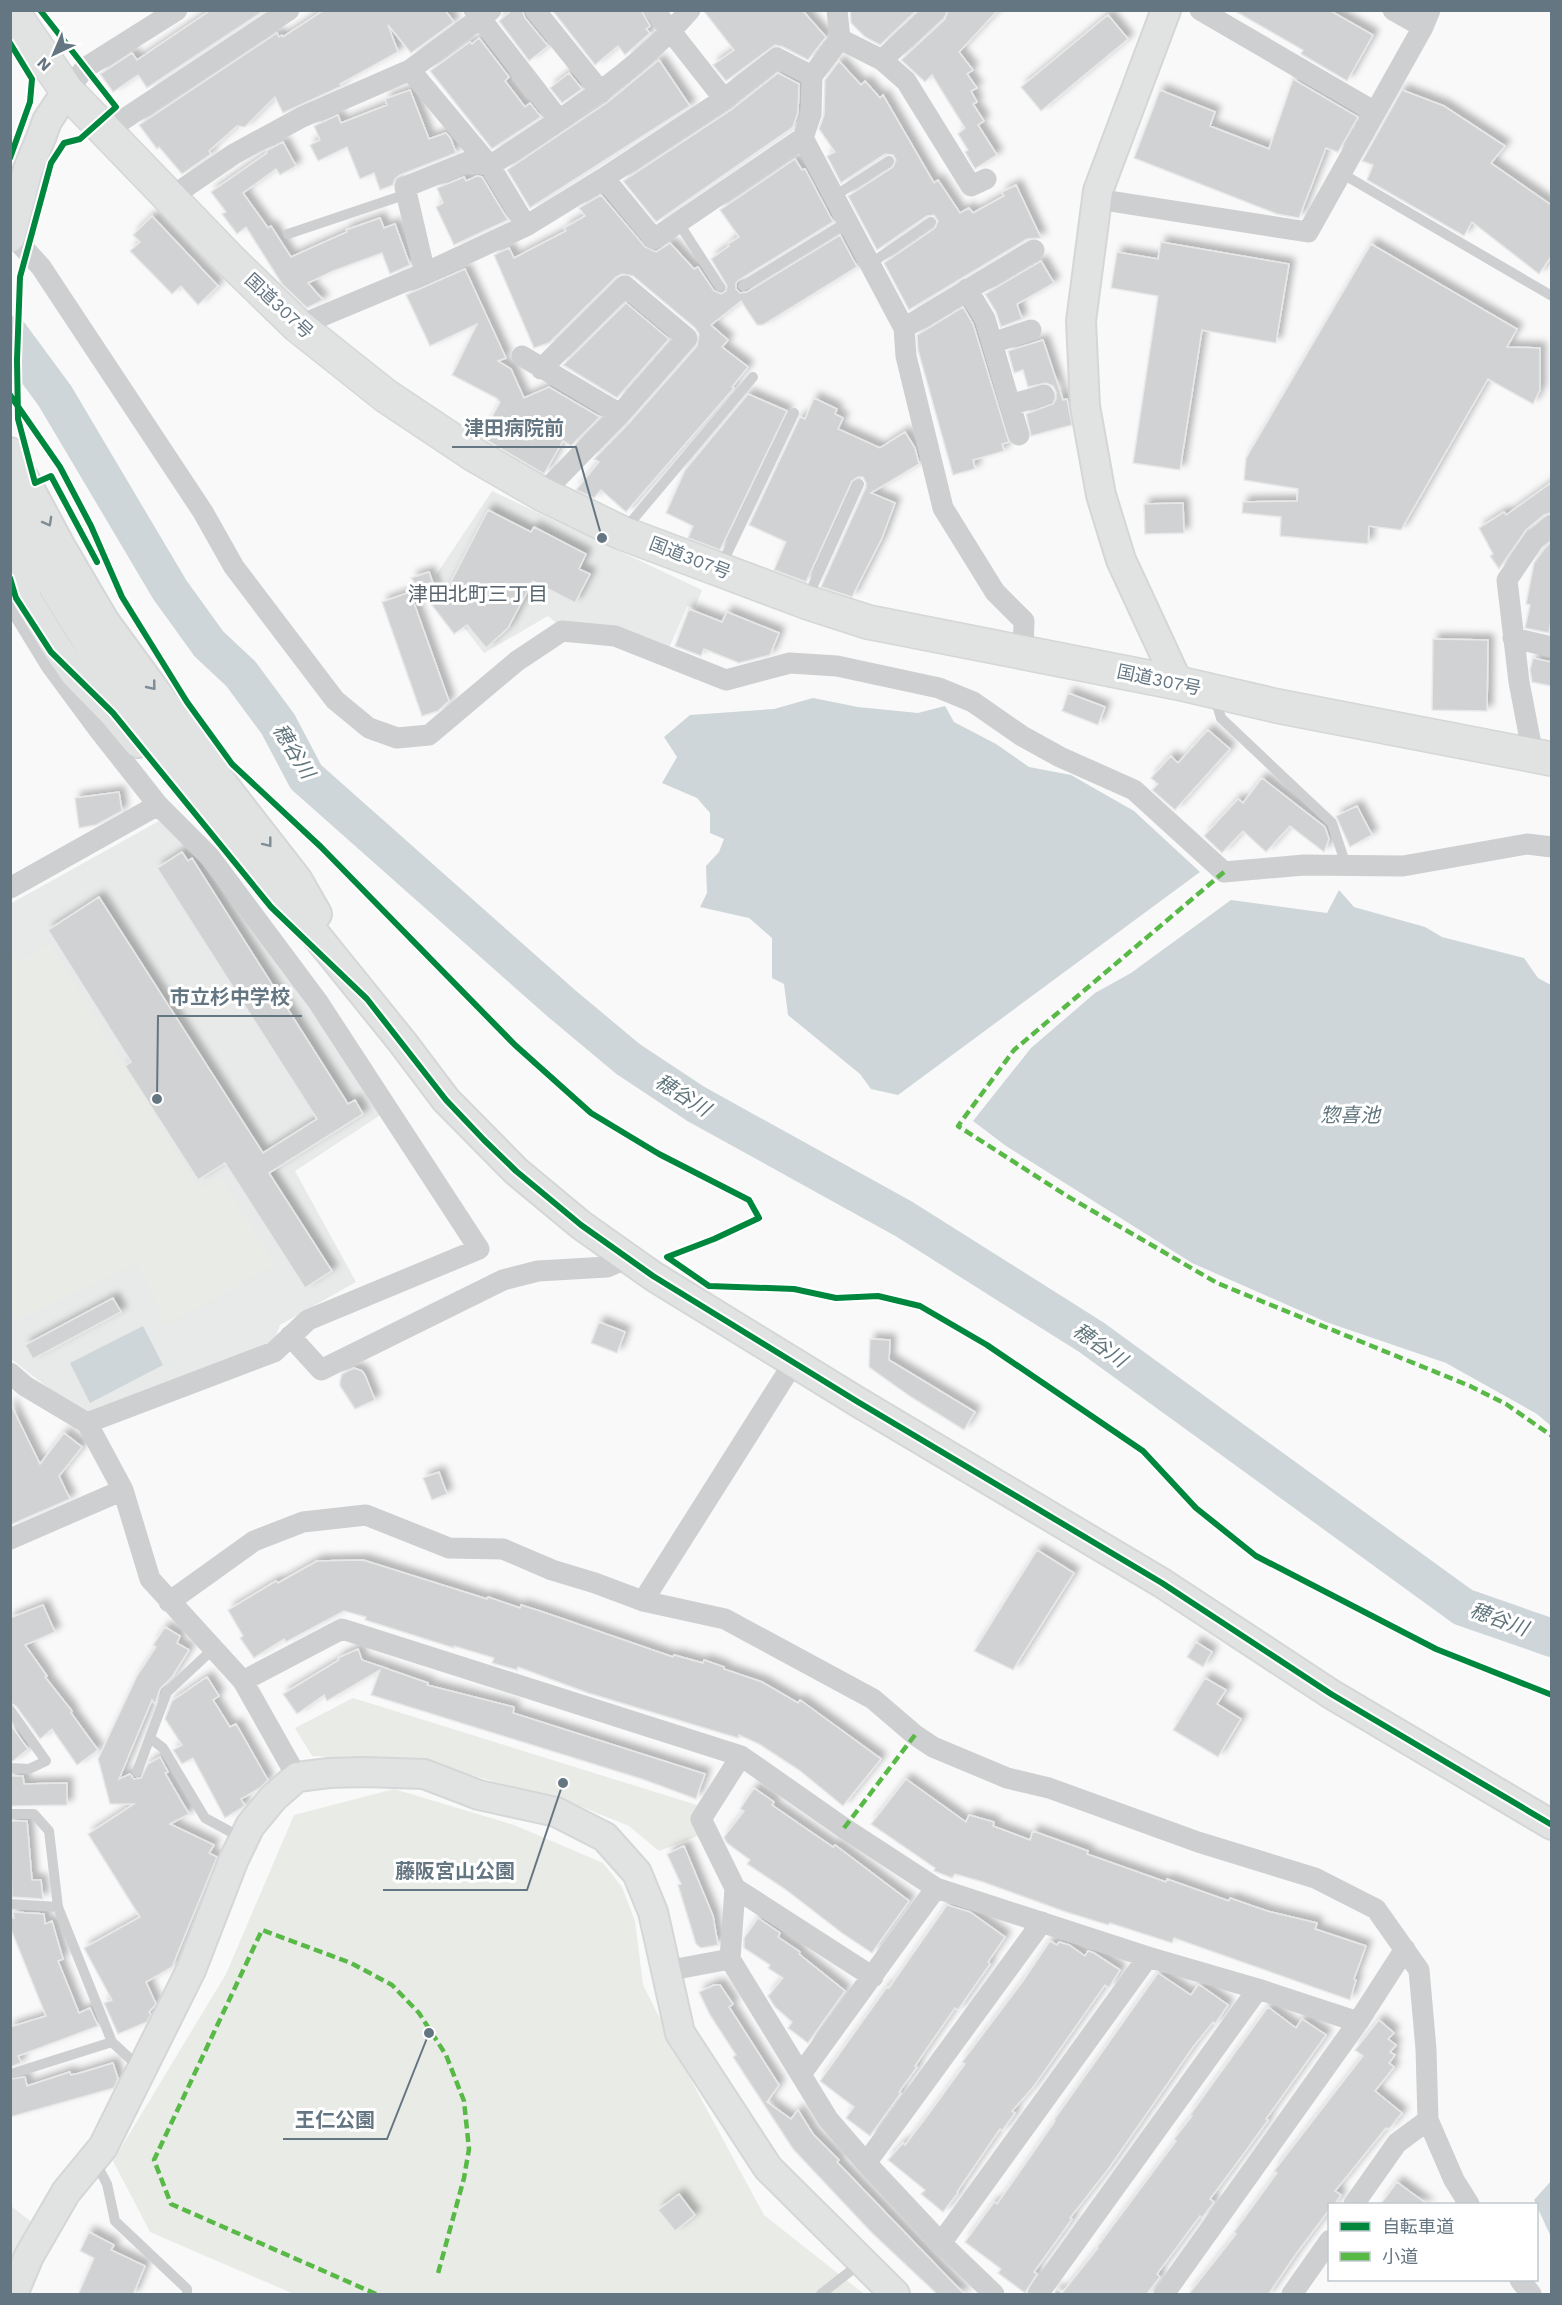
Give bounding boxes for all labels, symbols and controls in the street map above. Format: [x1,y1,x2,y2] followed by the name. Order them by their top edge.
[24,24,84,84] north arrow
[33,53,55,75] text: N
[241,269,318,342] street label: 国道307号
[452,409,576,447] callout: 津田病院前
[464,416,564,440] text: 津田病院前
[41,516,52,526] one-way arrow
[647,532,734,583] street label: 国道307号
[408,582,548,606] district label: 津田北町三丁目
[1115,660,1203,699] street label: 国道307号
[144,680,155,691] one-way arrow
[268,719,321,784] water label: 穂谷川
[261,836,272,847] one-way arrow
[158,978,302,1016] callout: 市立杉中学校
[170,985,290,1009] text: 市立杉中学校
[651,1069,716,1122] water label: 穂谷川
[1320,1103,1382,1127] water label: 惣喜池
[1069,1318,1133,1373] water label: 穂谷川
[1467,1597,1533,1641] water label: 穂谷川
[383,1852,527,1890] callout: 藤阪宮山公園
[395,1859,515,1883] text: 藤阪宮山公園
[283,2101,387,2139] callout: 王仁公園
[295,2108,375,2132] text: 王仁公園
[1328,2203,1538,2281] legend
[1382,2216,1454,2237] text: 自転車道
[1382,2246,1418,2267] text: 小道

